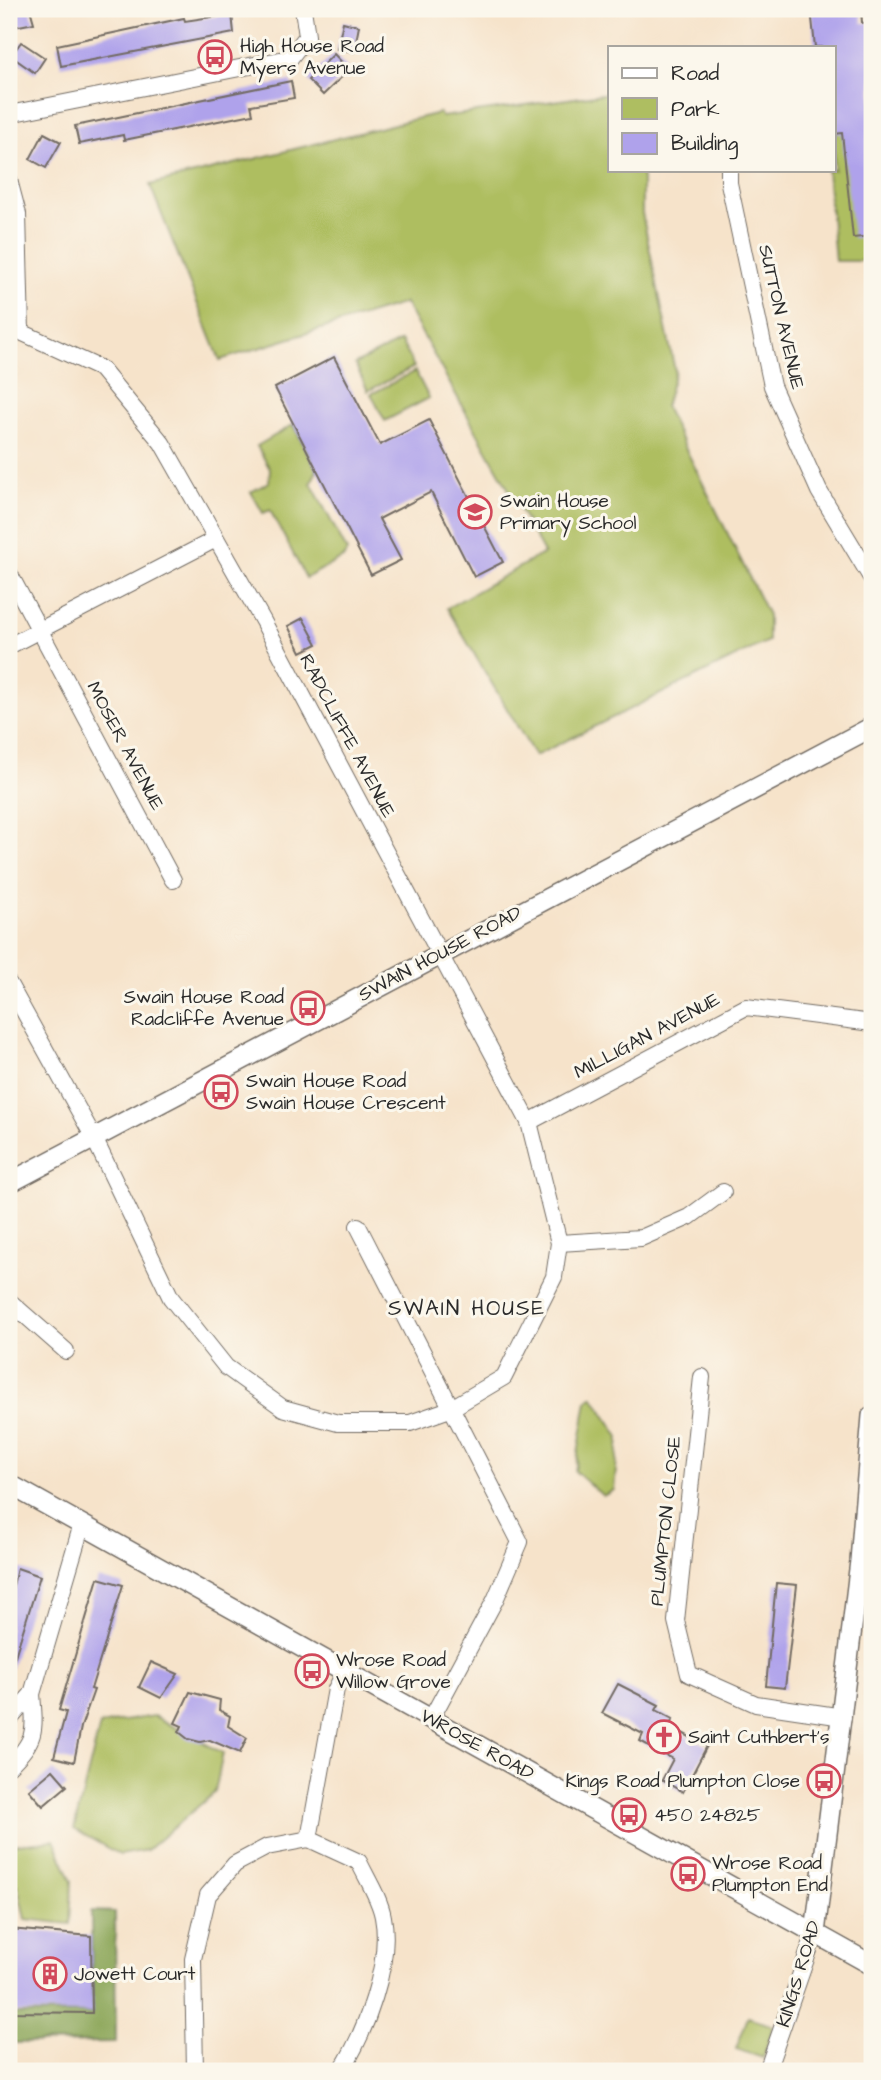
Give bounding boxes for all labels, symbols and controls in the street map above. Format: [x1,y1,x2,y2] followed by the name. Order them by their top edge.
[240,33,384,83] place label: High House Road Myers Avenue
[196,38,234,76] bus stop icon: High House Road Myers Avenue
[608,46,836,172] legend
[671,59,719,88] text: Road
[671,95,720,124] text: Park
[671,129,739,160] text: Building
[751,242,811,392] street label: SUTTON AVENUE
[500,488,636,538] place label: Swain House Primary School
[456,493,494,531] school or university icon: Swain House Primary School
[292,649,402,823] street label: RADCLIFFE AVENUE
[80,677,170,815] street label: MOSER AVENUE
[354,900,526,1008] street label: SWAIN HOUSE ROAD
[124,984,284,1033] place label: Swain House Road Radcliffe Avenue
[569,986,725,1086] street label: MILLIGAN AVENUE
[289,989,327,1027] bus stop icon: Swain House Road Radcliffe Avenue
[246,1068,446,1117] place label: Swain House Road Swain House Crescent
[202,1073,240,1111] bus stop icon: Swain House Road Swain House Crescent
[388,1294,546,1323] district label: SWAIN HOUSE
[644,1435,688,1607] street label: PLUMPTON CLOSE
[336,1647,451,1696] place label: Wrose Road Willow Grove
[293,1652,331,1690] bus stop icon: Wrose Road Willow Grove
[415,1703,539,1787] street label: WROSE ROAD
[645,1718,683,1756] church icon: Saint Cuthbert's
[688,1724,829,1751] place label: Saint Cuthbert's
[805,1762,843,1800] bus stop icon: Kings Road Plumpton Close
[565,1768,800,1796] place label: Kings Road Plumpton Close
[610,1796,648,1834] bus stop icon: 450 24825
[654,1802,761,1829] place label: 450 24825
[712,1850,828,1899] place label: Wrose Road Plumpton End
[669,1855,707,1893] bus stop icon: Wrose Road Plumpton End
[770,1917,828,2031] street label: KINGS ROAD
[31,1955,69,1993] building icon: Jowett Court
[74,1961,196,1988] place label: Jowett Court

